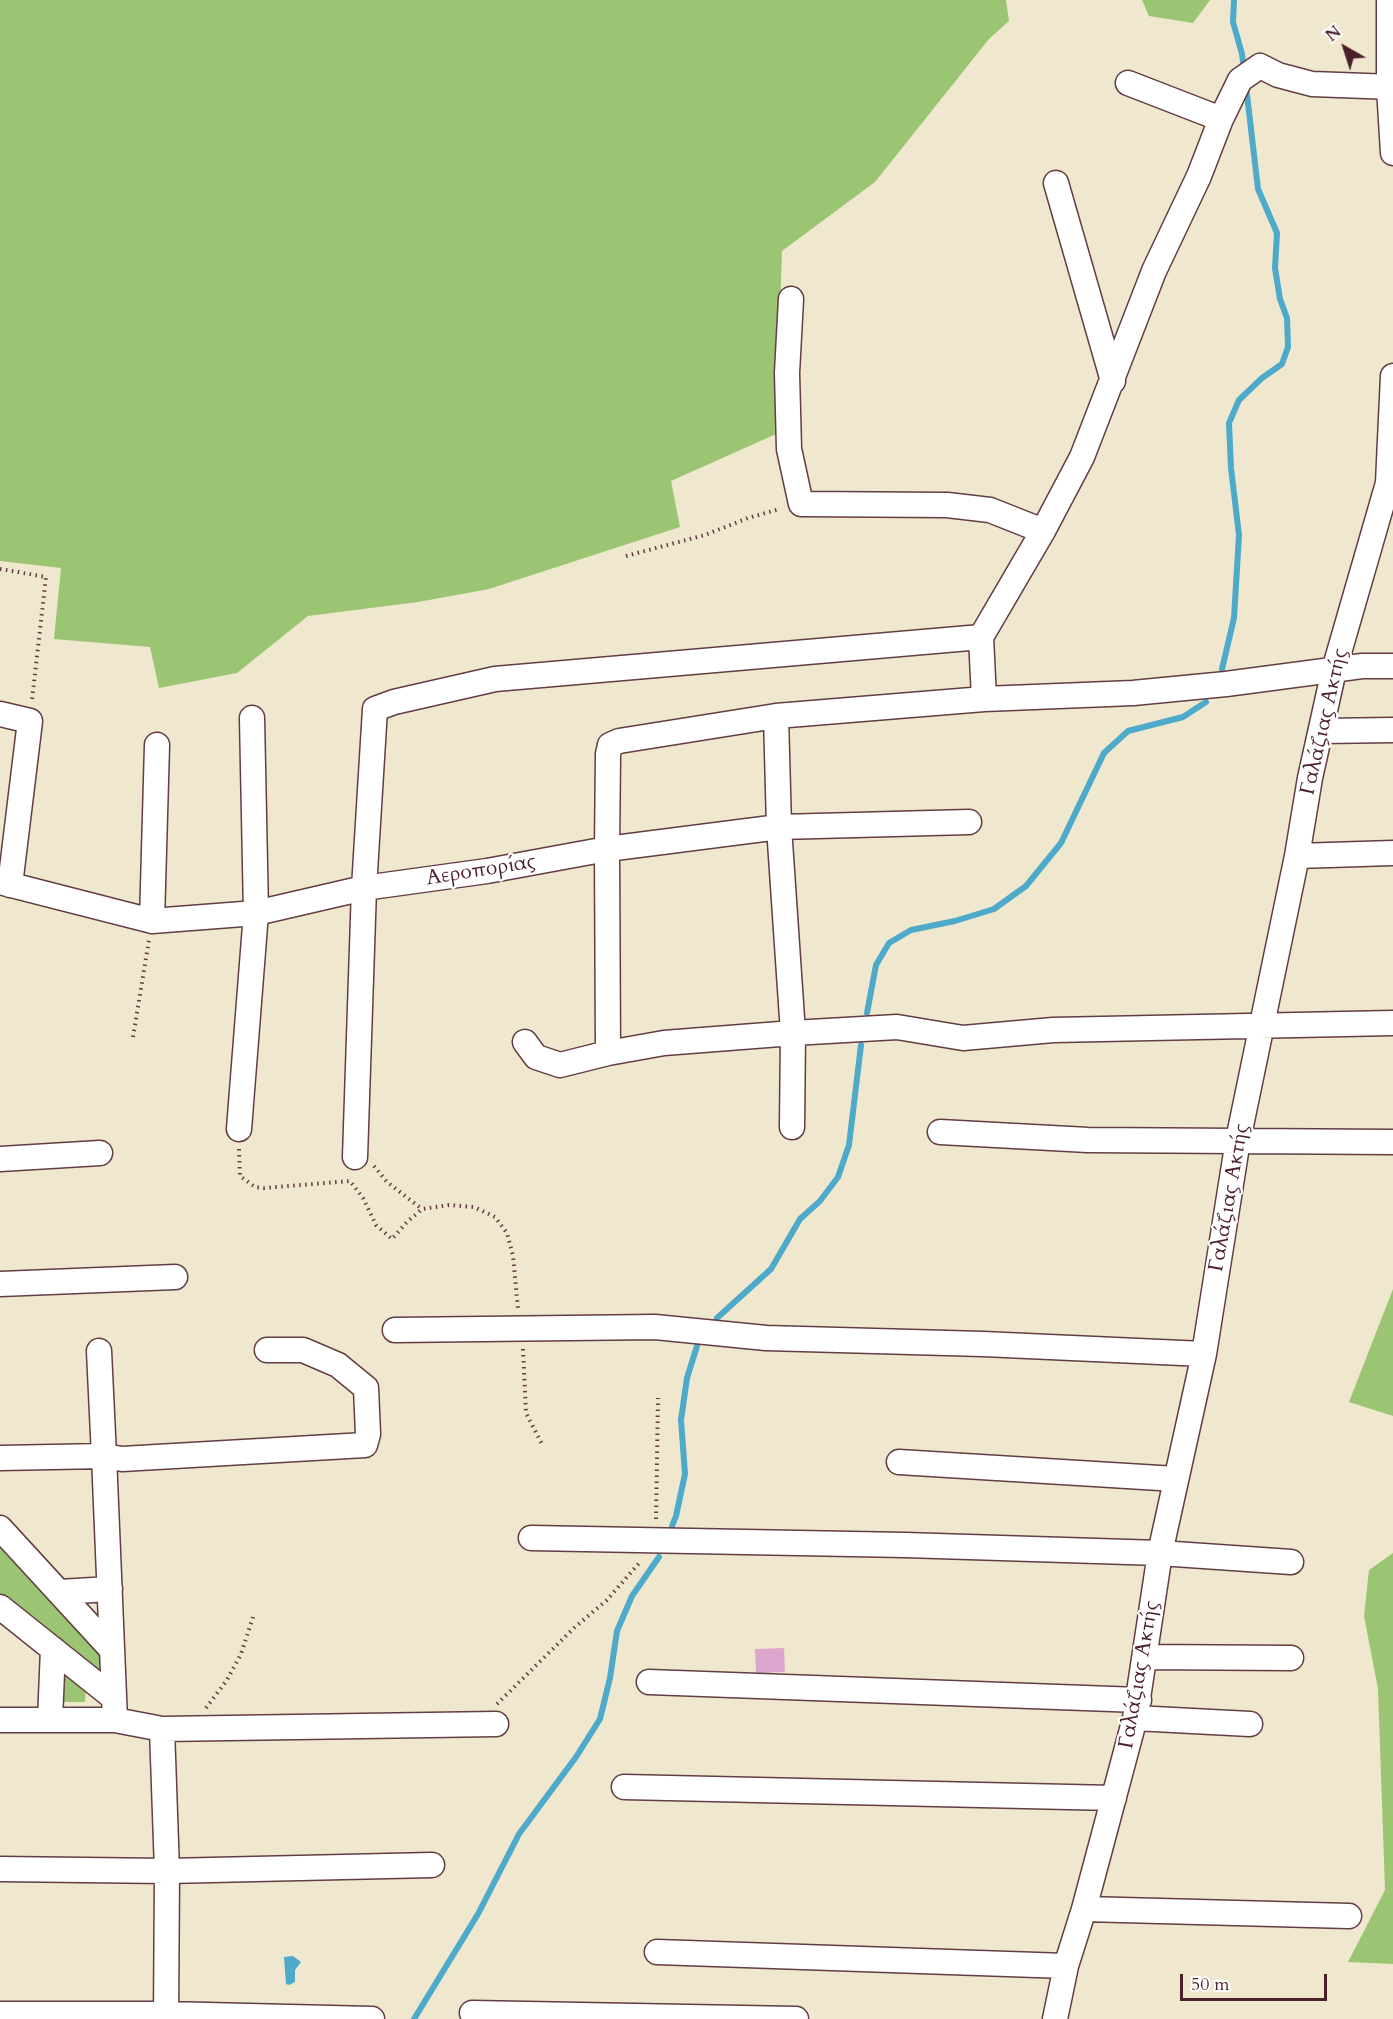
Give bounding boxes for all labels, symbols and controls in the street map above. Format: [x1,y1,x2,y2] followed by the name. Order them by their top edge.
[1315,18,1375,78] north arrow
[1321,21,1346,47] text: N
[1296,646,1354,798] street label: Γαλάζιας Ακτής
[425,850,537,892] street label: Αεροπορίας
[1205,1122,1255,1274] street label: Γαλάζιας Ακτής
[1115,1599,1165,1751] street label: Γαλάζιας Ακτής
[1183,1962,1330,2000] scale bar
[1191,1972,1230,1997] text: 50 m

